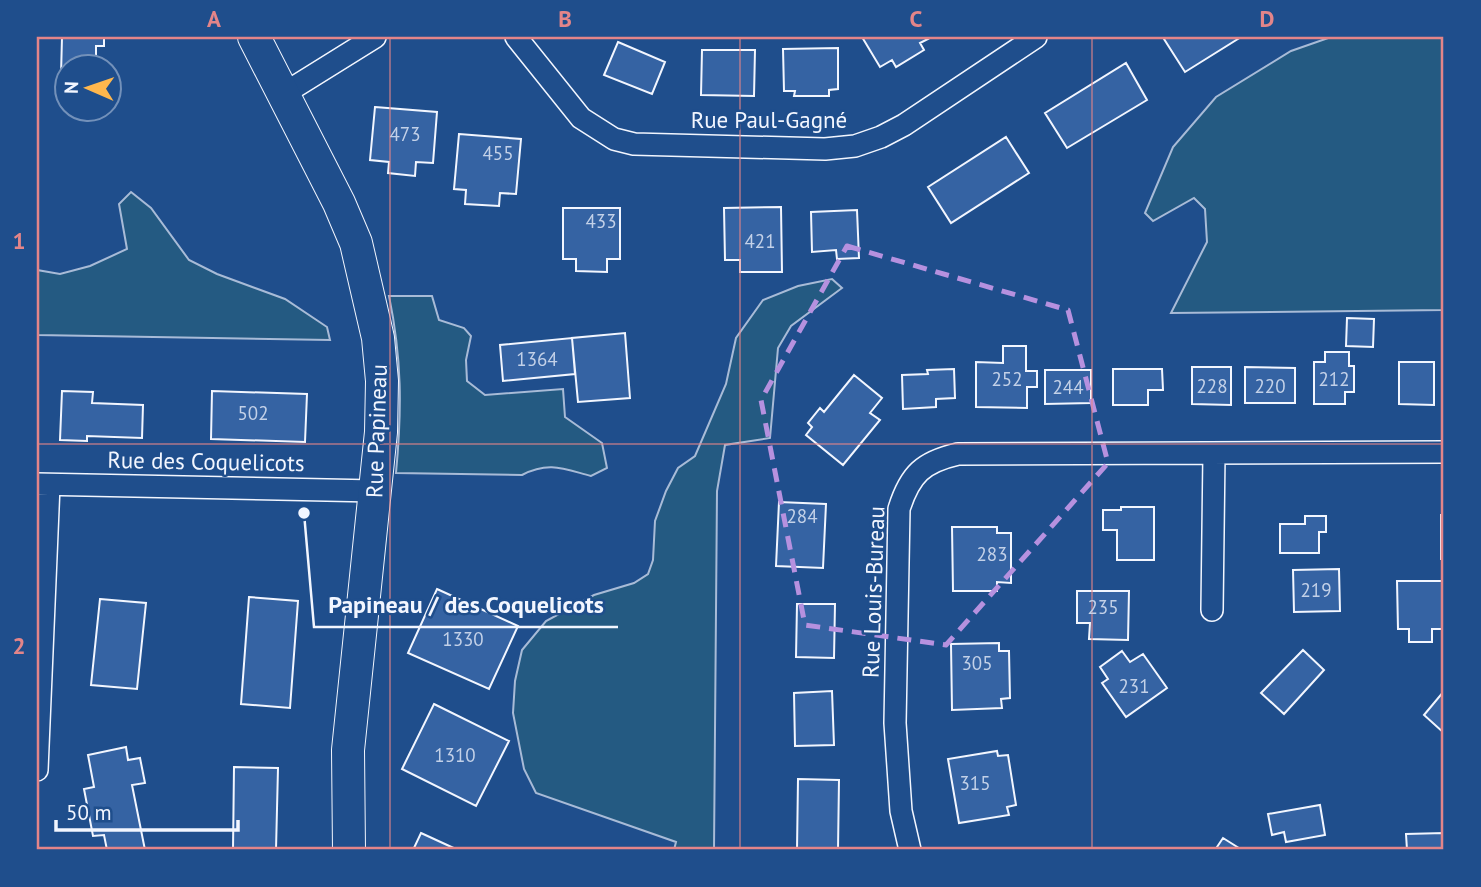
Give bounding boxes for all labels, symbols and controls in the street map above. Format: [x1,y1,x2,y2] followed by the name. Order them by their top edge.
[207,4,221,33] text: A
[558,4,572,33] text: B
[910,4,923,33] text: C
[1260,4,1274,33] text: D
[52,52,122,122] north arrow
[59,81,83,94] text: N
[691,105,847,134] street label: Rue Paul-Gagné
[389,122,421,146] house number: 473
[482,141,514,165] house number: 455
[585,209,617,233] house number: 433
[12,226,26,255] text: 1
[744,229,776,253] house number: 421
[516,347,558,371] house number: 1364
[359,364,393,498] street label: Rue Papineau
[991,367,1023,391] house number: 252
[1318,367,1350,391] house number: 212
[1196,374,1228,398] house number: 228
[1254,374,1286,398] house number: 220
[1052,375,1084,399] house number: 244
[237,401,269,425] house number: 502
[107,445,305,477] street label: Rue des Coquelicots
[786,504,818,528] house number: 284
[856,505,890,679] street label: Rue Louis-Bureau
[976,542,1008,566] house number: 283
[1300,578,1332,602] house number: 219
[314,582,618,627] callout: Papineau / des Coquelicots
[328,589,604,620] text: Papineau / des Coquelicots
[1087,595,1119,619] house number: 235
[442,627,484,651] house number: 1330
[12,631,26,660] text: 2
[961,651,993,675] house number: 305
[1118,674,1150,698] house number: 231
[434,743,476,767] house number: 1310
[959,771,991,795] house number: 315
[56,789,238,833] scale bar
[66,799,112,826] text: 50 m

